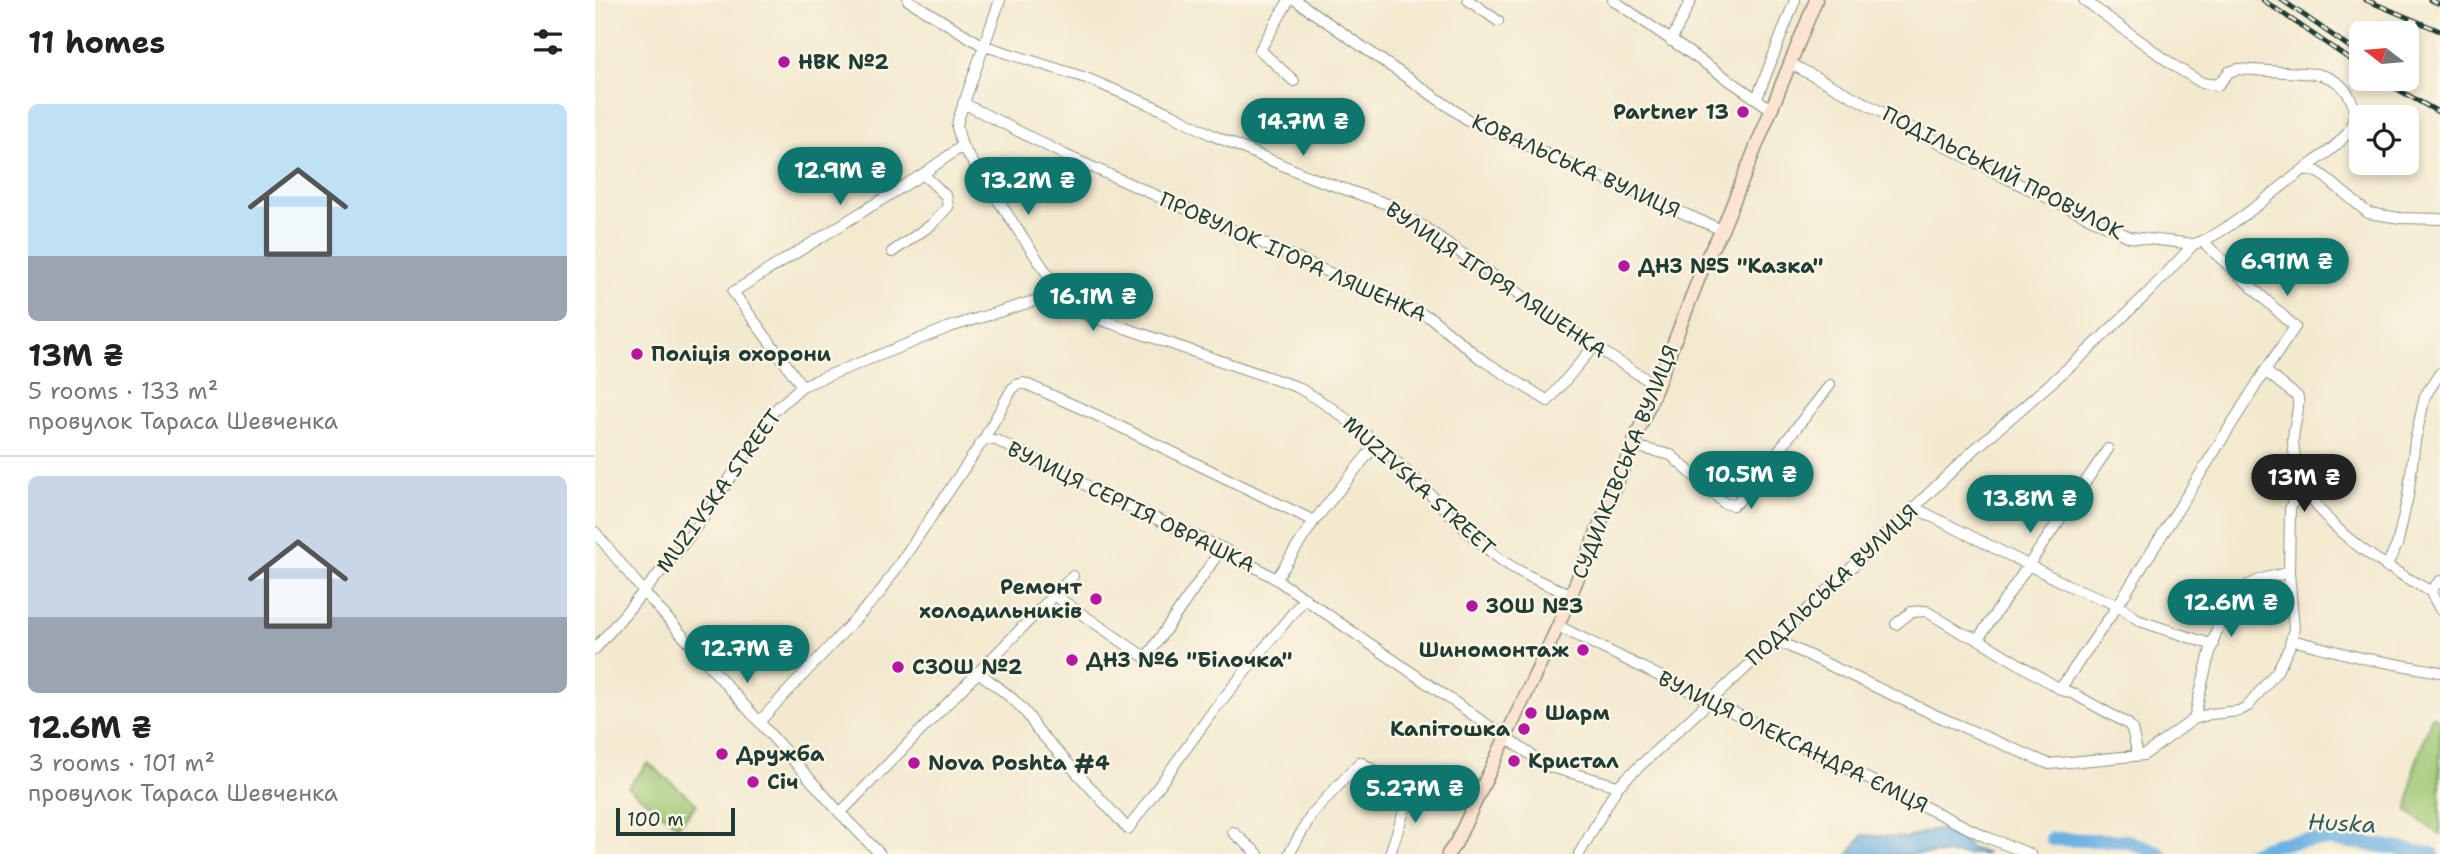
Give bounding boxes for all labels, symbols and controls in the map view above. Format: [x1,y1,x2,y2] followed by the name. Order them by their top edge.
[2349,21,2419,91] north arrow
[2349,21,2419,175] map controls
[28,22,165,63] text: 11 homes
[529,23,567,61] icon: filters
[798,48,889,76] place label: НВК №2
[776,54,792,70] marker: НВК №2
[1613,98,1729,126] place label: Partner 13
[1238,99,1368,158] pin: 14.7M ₴
[1878,100,2129,246] street label: ПОДІЛЬСЬКИЙ ПРОВУЛОК
[1735,104,1751,120] marker: Partner 13
[2349,105,2419,175] button: locate
[1257,106,1349,136] text: 14.7M ₴
[1468,107,1684,225] street label: КОВАЛЬСЬКА ВУЛИЦЯ
[775,148,905,207] pin: 12.9M ₴
[235,149,361,275] icon: home
[794,155,886,185] text: 12.9M ₴
[963,158,1093,217] pin: 13.2M ₴
[981,165,1076,195] text: 13.2M ₴
[1155,185,1431,329] street label: ПРОВУЛОК ІГОРА ЛЯШЕНКА
[1380,195,1612,365] street label: ВУЛИЦЯ ІГОРЯ ЛЯШЕНКА
[2222,238,2352,298] pin: 6.91M ₴
[2241,246,2333,276] text: 6.91M ₴
[1638,252,1824,280] place label: ДНЗ №5 "Казка"
[1616,258,1632,274] marker: ДНЗ №5 "Казка"
[1028,274,1158,333] pin: 16.1M ₴
[1049,281,1137,311] text: 16.1M ₴
[28,335,124,376] text: 13M ₴
[651,340,831,368] place label: Поліція охорони
[1565,341,1685,583] street label: СУДИЛКІВСЬКА ВУЛИЦЯ
[629,346,645,362] marker: Поліція охорони
[28,376,218,406] text: 5 rooms · 133 m²
[650,404,788,578] street label: MUZIVSKA STREET
[28,406,338,436] text: провулок Тараса Шевченка
[1337,410,1501,562] street label: MUZIVSKA STREET
[1003,435,1259,579] street label: ВУЛИЦЯ СЕРГІЯ ОВРАШКА
[1686,452,1816,511] pin: 10.5M ₴
[2255,454,2353,514] pin: 13M ₴
[1705,459,1797,489] text: 10.5M ₴
[2267,462,2341,492] text: 13M ₴
[1965,476,2095,535] pin: 13.8M ₴
[1983,483,2077,513] text: 13.8M ₴
[1740,498,1924,672] street label: ПОДІЛЬСЬКА ВУЛИЦЯ
[235,521,361,647] icon: home
[919,573,1082,625] place label: Ремонт холодильників
[2166,580,2296,639] pin: 12.6M ₴
[2183,587,2279,617] text: 12.6M ₴
[1088,591,1104,607] marker: Ремонт холодильників
[1486,592,1583,620] place label: ЗОШ №3
[1464,598,1480,614] marker: ЗОШ №3
[682,626,812,685] pin: 12.7M ₴
[701,633,793,663] text: 12.7M ₴
[1419,636,1569,664] place label: Шиномонтаж
[1575,642,1591,658] marker: Шиномонтаж
[1086,646,1292,674] place label: ДНЗ №6 "Білочка"
[1064,652,1080,668] marker: ДНЗ №6 "Білочка"
[912,653,1023,681] place label: СЗОШ №2
[890,659,906,675] marker: СЗОШ №2
[1653,664,1933,820] street label: ВУЛИЦЯ ОЛЕКСАНДРА ЄМЦЯ
[1545,699,1610,727] place label: Шарм
[1523,705,1539,721] marker: Шарм
[28,707,152,748] text: 12.6M ₴
[1390,715,1511,743] place label: Капітошка
[1516,721,1532,737] marker: Капітошка
[736,740,825,768] place label: Дружба
[714,746,730,762] marker: Дружба
[1528,747,1619,775] place label: Кристал
[28,748,215,778] text: 3 rooms · 101 m²
[928,749,1110,777] place label: Nova Poshta #4
[1506,753,1522,769] marker: Кристал
[906,755,922,771] marker: Nova Poshta #4
[1350,766,1480,825] pin: 5.27M ₴
[767,768,798,796] place label: Січ
[1366,773,1464,803] text: 5.27M ₴
[745,774,761,790] marker: Січ
[28,778,338,808] text: провулок Тараса Шевченка
[616,805,735,837] scale bar
[2307,806,2377,840] water label: Huska
[627,807,684,832] text: 100 m

